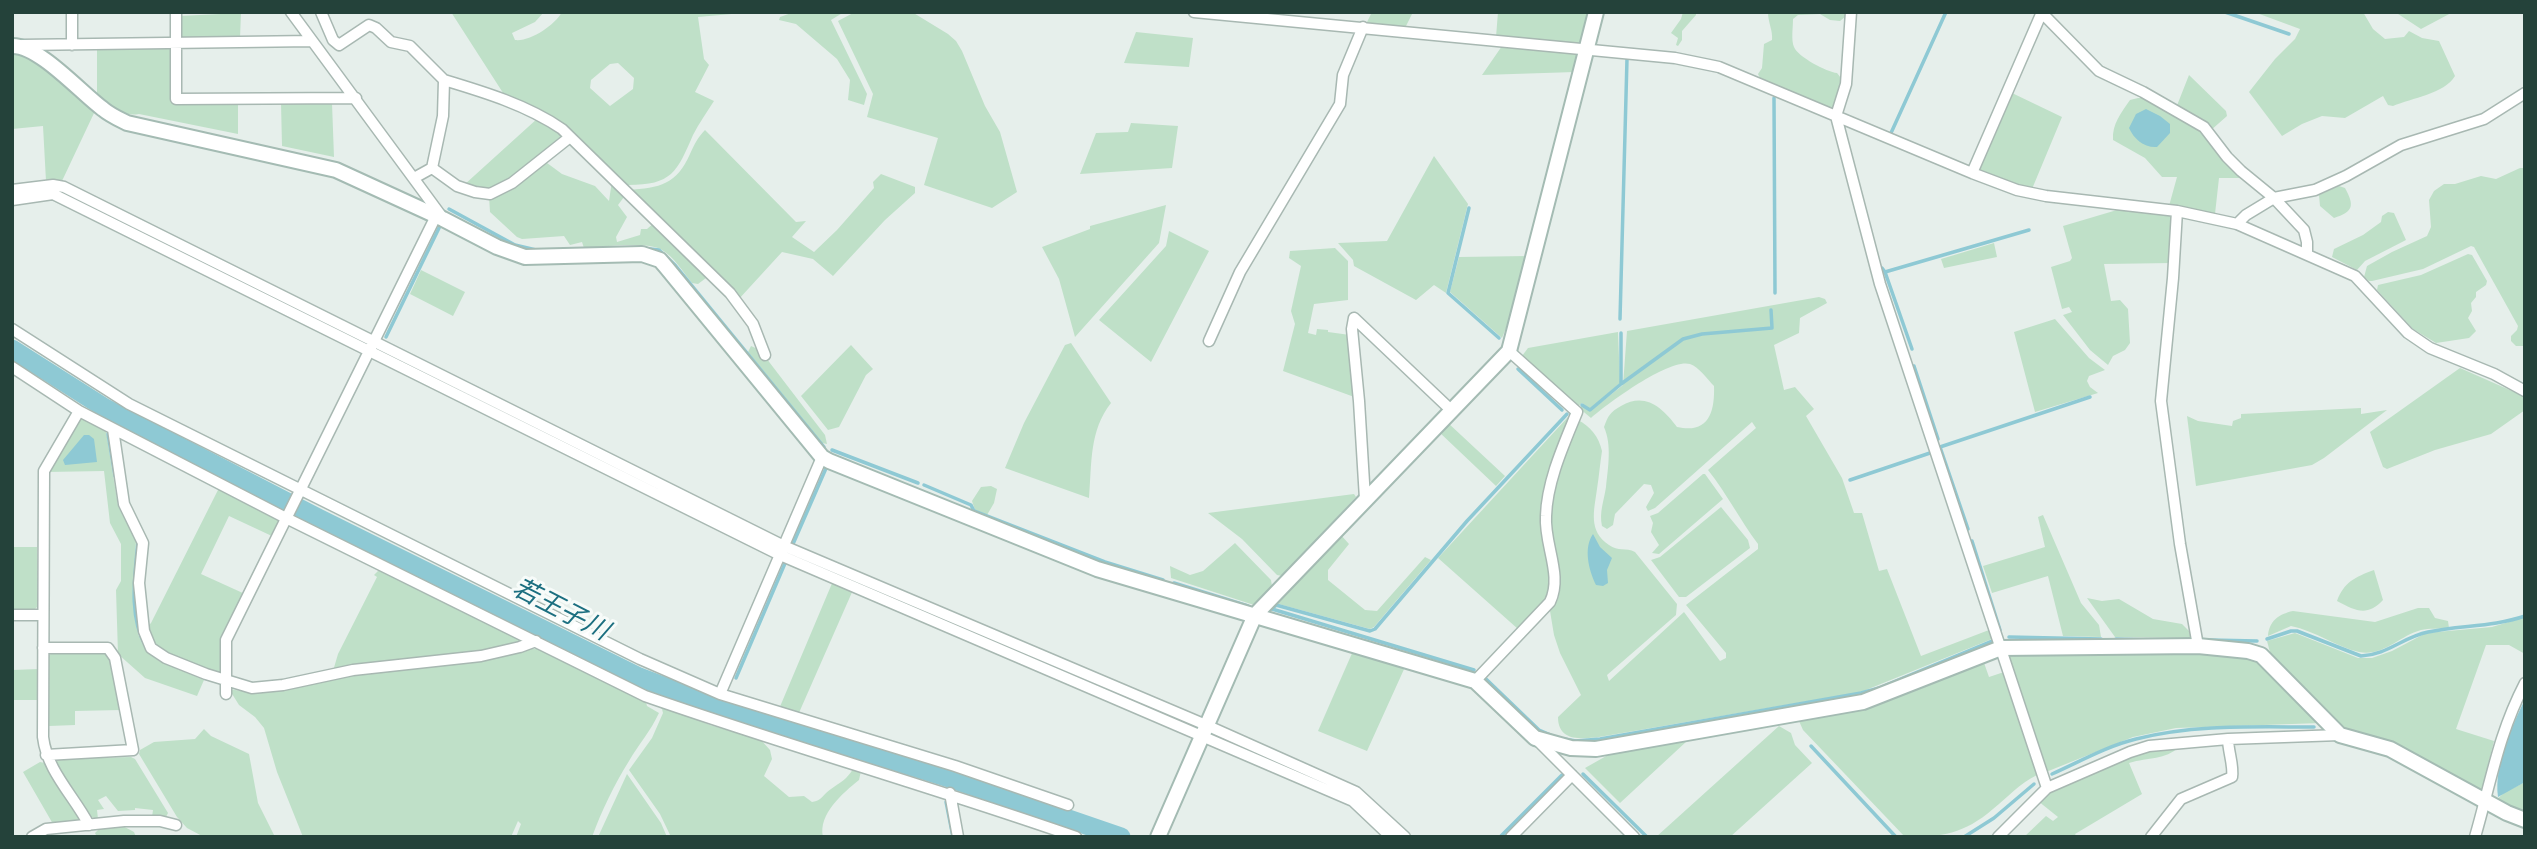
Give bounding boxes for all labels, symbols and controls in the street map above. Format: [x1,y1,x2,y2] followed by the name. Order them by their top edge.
[508,571,614,647] water label: 若王子川

